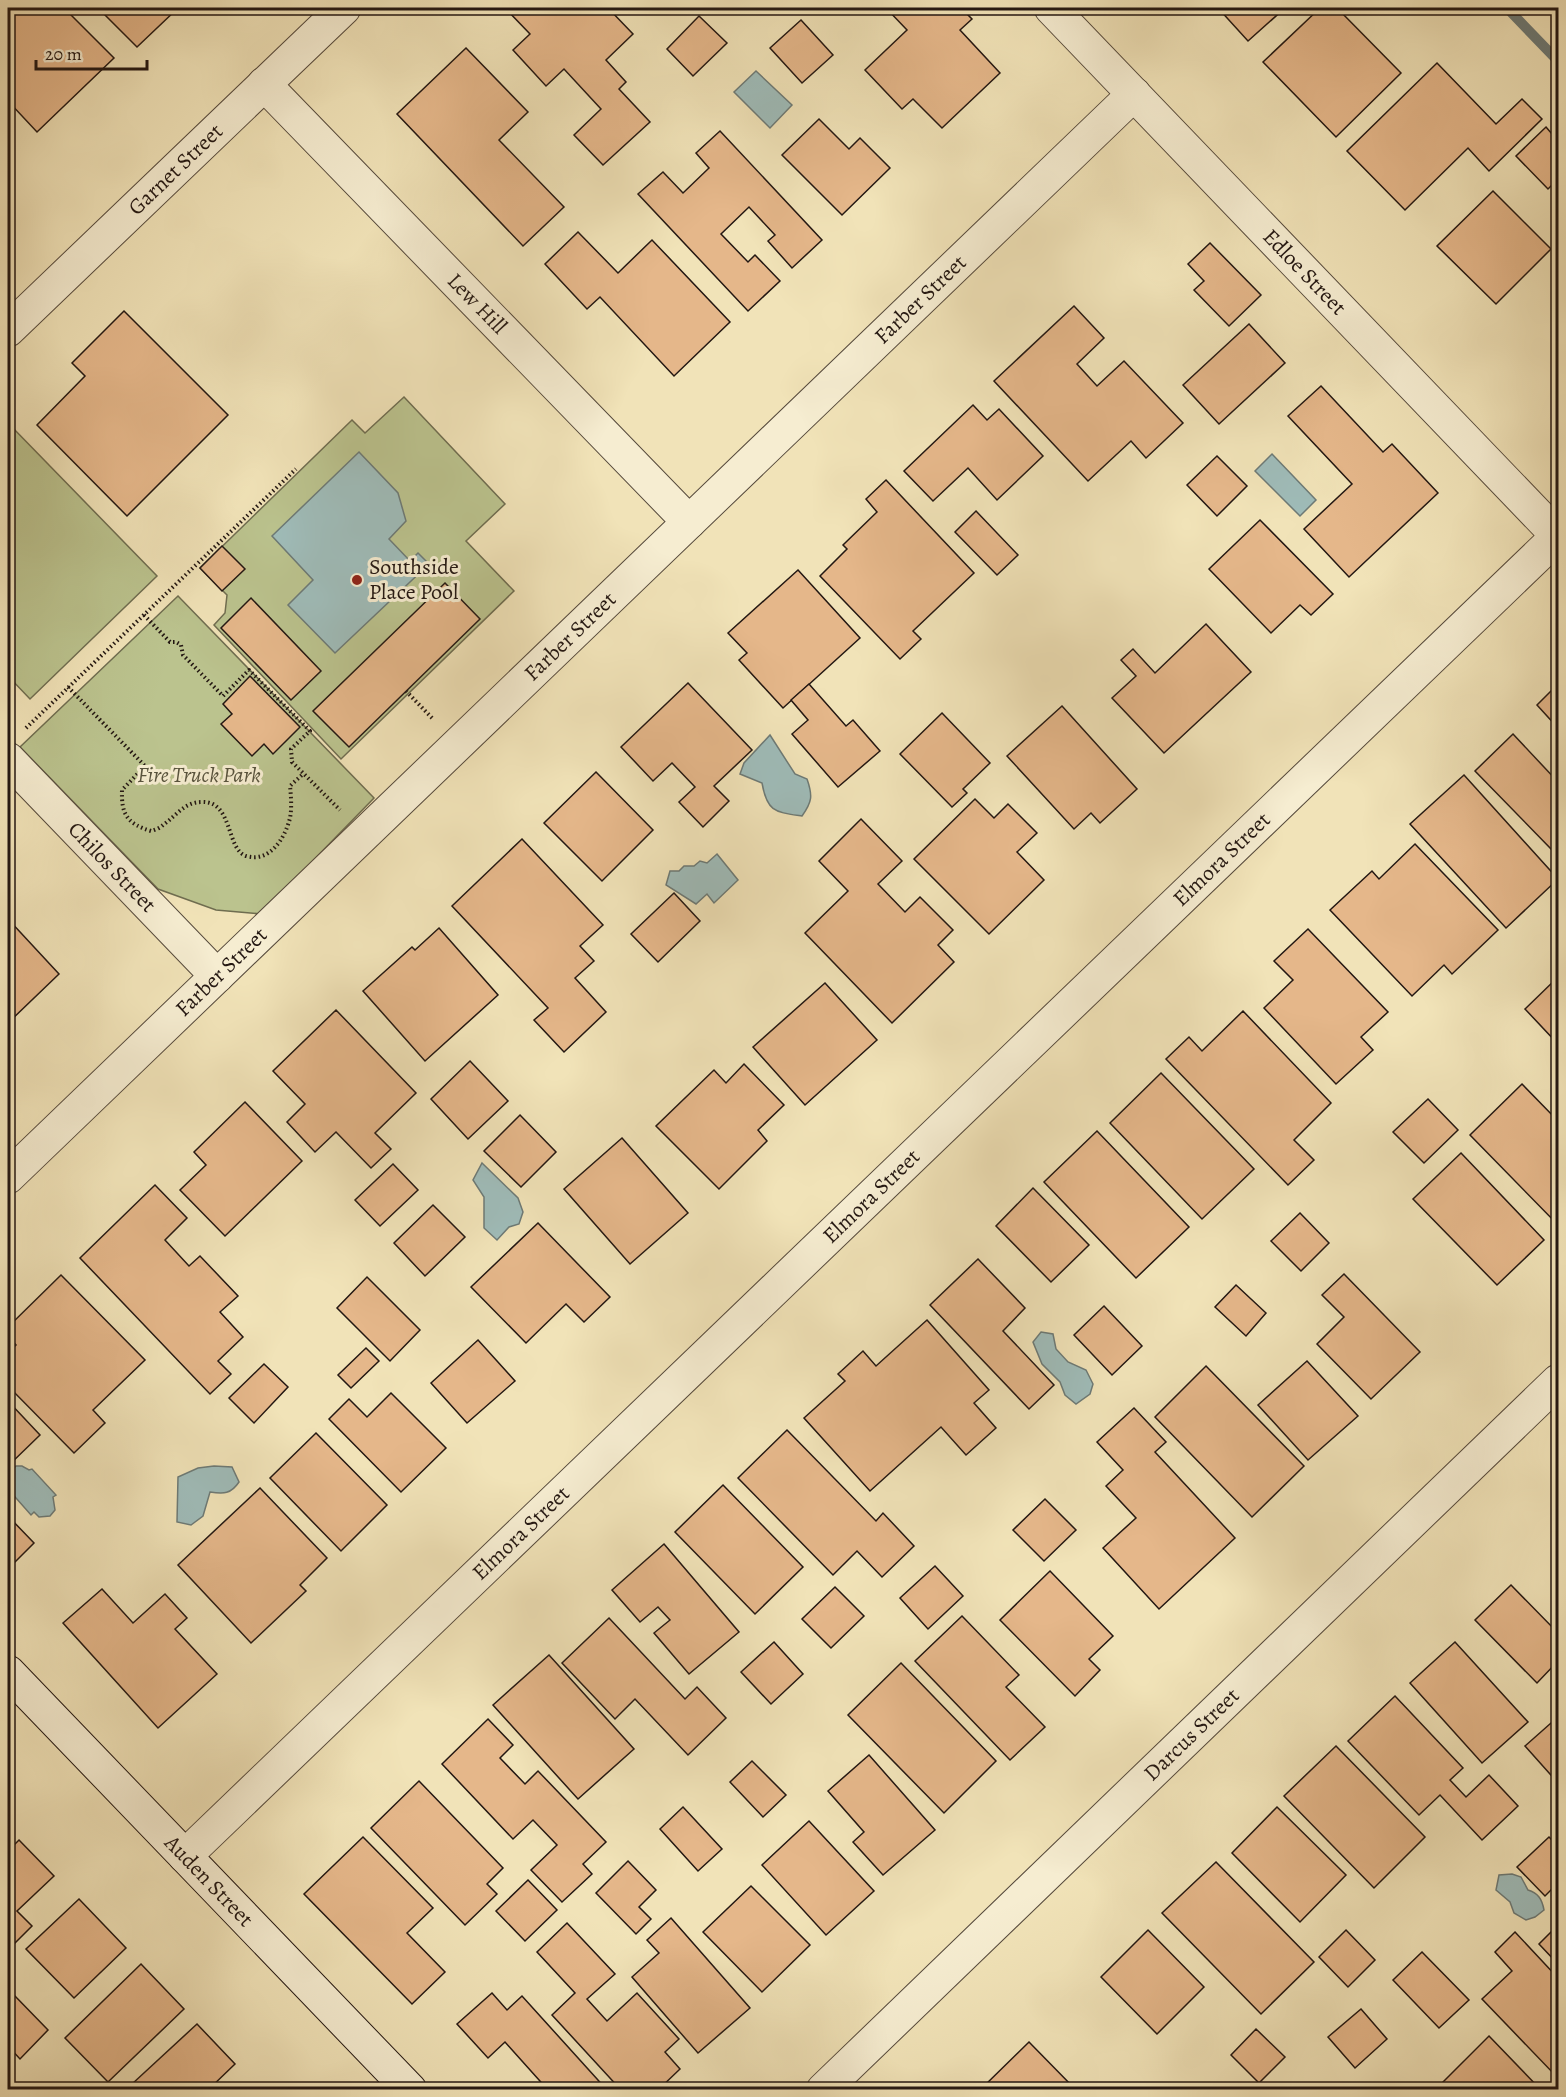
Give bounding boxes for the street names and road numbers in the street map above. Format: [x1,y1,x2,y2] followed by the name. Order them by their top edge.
[121,117,230,222] street label: Garnet Street
[1256,222,1353,322] street label: Edloe Street
[868,248,973,351] street label: Farber Street
[440,267,514,341] street label: Lew Hill
[518,585,623,688] street label: Farber Street
[1166,805,1277,913] street label: Elmora Street
[61,815,163,919] street label: Chilos Street
[169,920,274,1023] street label: Farber Street
[816,1142,927,1250] street label: Elmora Street
[466,1479,576,1587] street label: Elmora Street
[1137,1681,1246,1788] street label: Darcus Street
[157,1828,260,1933] street label: Auden Street

